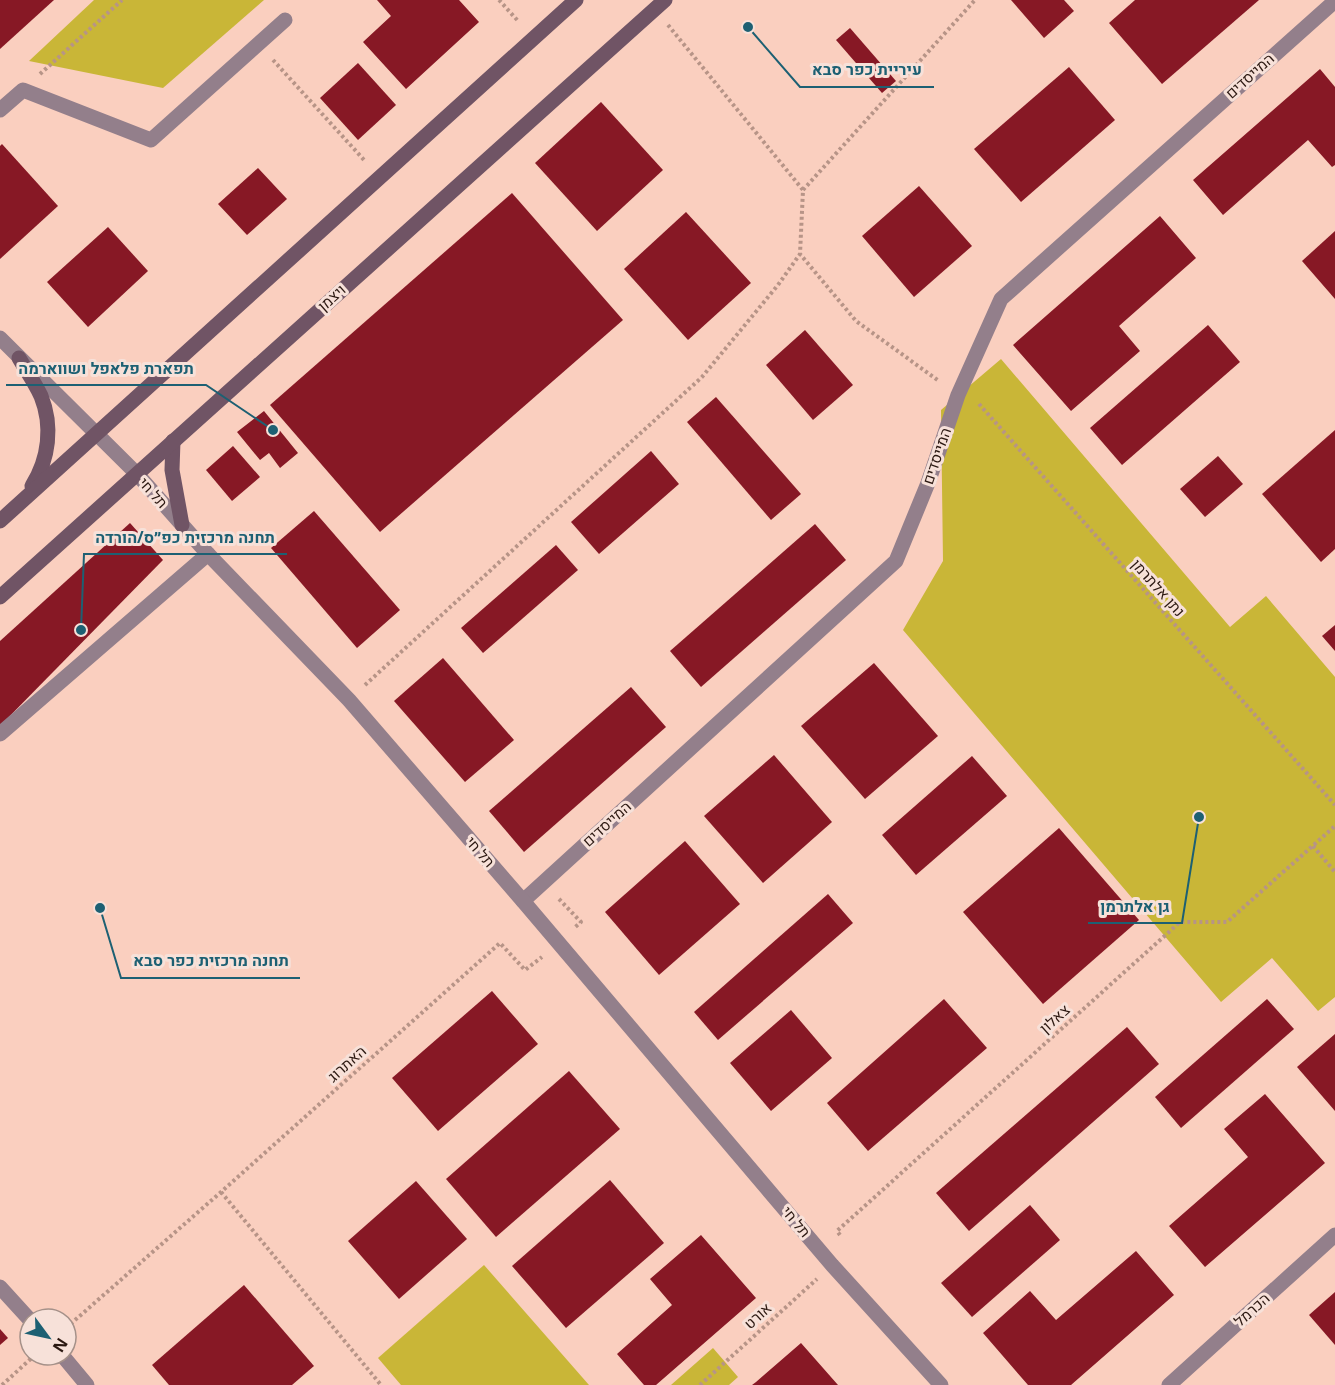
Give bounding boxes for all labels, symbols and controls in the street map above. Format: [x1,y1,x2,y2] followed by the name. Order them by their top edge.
[1221,48,1278,102] street label: המייסדים
[800,53,934,87] callout: עיריית כפר סבא
[812,58,922,80] text: עיריית כפר סבא
[313,279,350,315] street label: ויצמן
[6,351,206,385] callout: תפארת פלאפל ושווארמה
[18,357,194,379] text: תפארת פלאפל ושווארמה
[917,425,955,487] street label: המייסדים
[135,473,173,512] street label: תל חי
[84,520,287,554] callout: תחנה מרכזית כפ״ס/הורדה
[95,526,275,548] text: תחנה מרכזית כפ״ס/הורדה
[1128,554,1190,620] street label: נתן אלתרמן
[578,796,635,850] street label: המייסדים
[462,832,500,871] street label: תל חי
[1088,889,1182,923] callout: גן אלתרמן
[1100,895,1170,917] text: גן אלתרמן
[121,944,300,978] callout: תחנה מרכזית כפר סבא
[133,949,289,971] text: תחנה מרכזית כפר סבא
[1035,999,1074,1037] street label: צאלון
[323,1041,370,1086] street label: האתרוג
[778,1202,816,1241] street label: תל חי
[1229,1288,1273,1331] street label: הכרמל
[739,1298,775,1333] street label: אורט
[18,1307,78,1367] north arrow
[48,1334,73,1357] text: N

